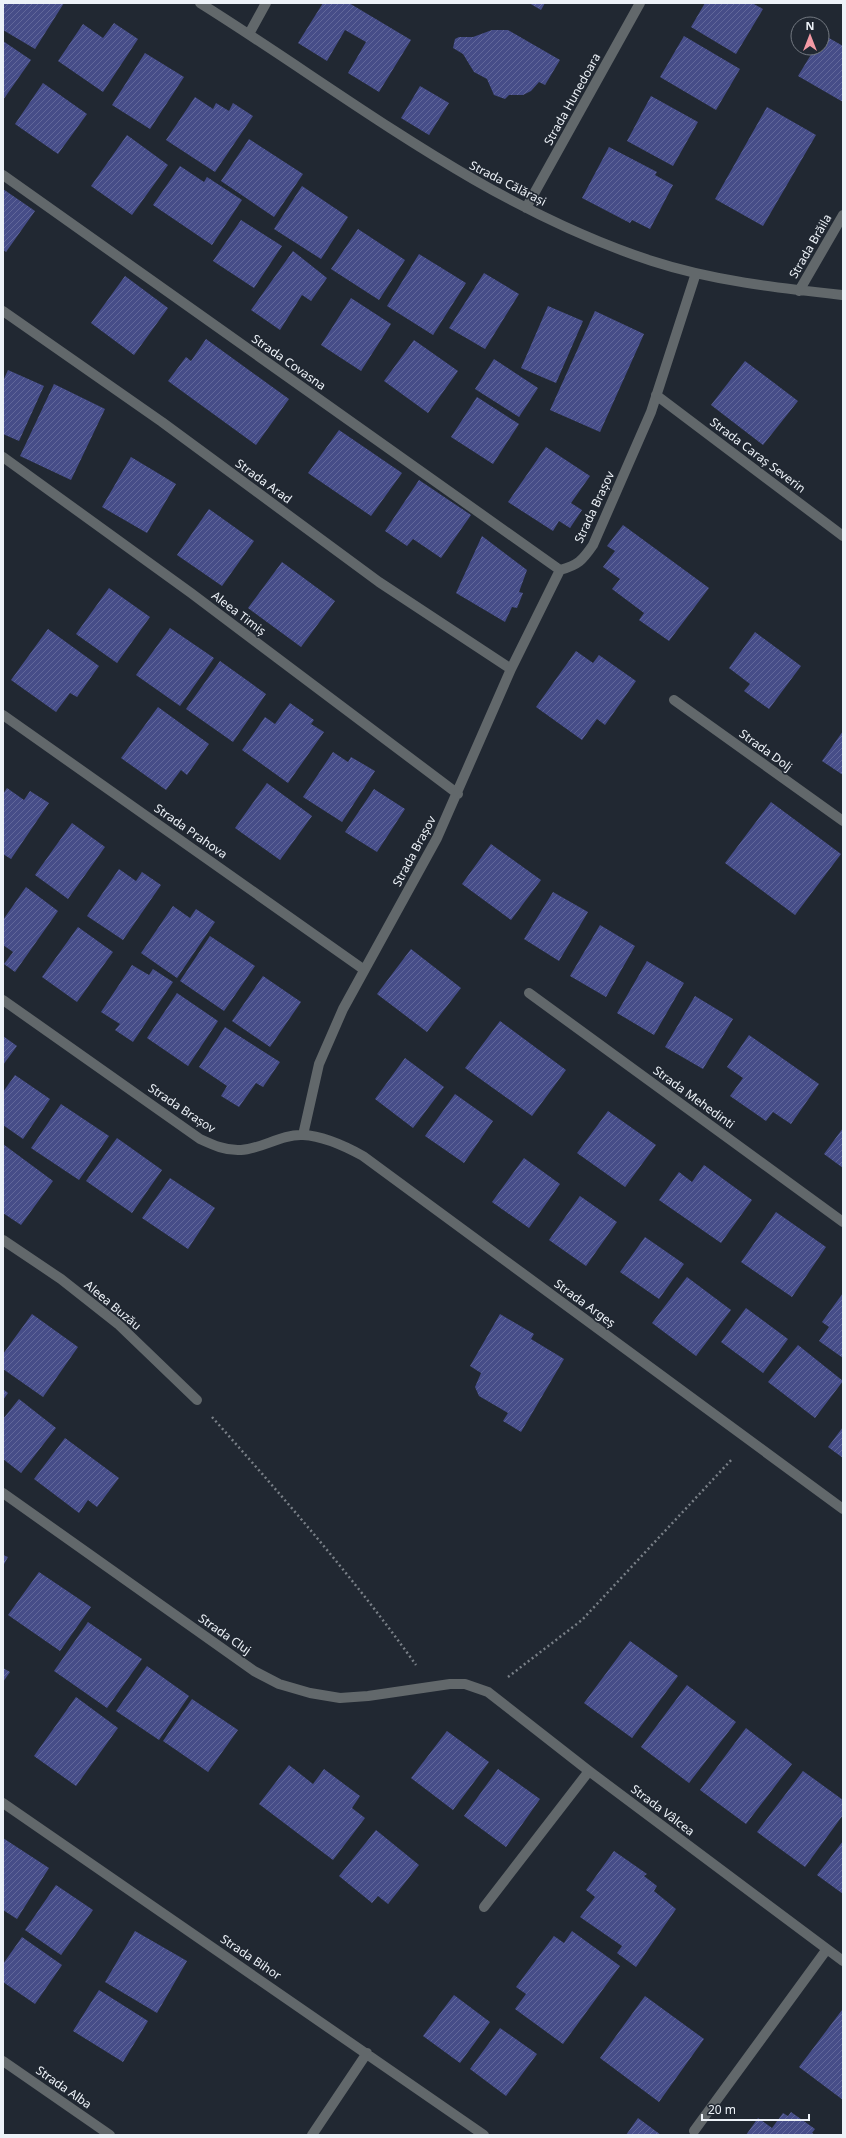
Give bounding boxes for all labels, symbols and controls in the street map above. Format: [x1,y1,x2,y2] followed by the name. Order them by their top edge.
[790,16,830,56] north arrow
[806,18,814,33] text: N
[540,50,604,148] street label: Strada Hunedoara
[467,156,549,210] street label: Strada Călărași
[785,211,835,281] street label: Strada Brăila
[249,330,329,394] street label: Strada Covasna
[707,413,809,497] street label: Strada Caraș Severin
[232,455,296,507] street label: Strada Arad
[570,467,619,546] street label: Strada Brașov
[208,587,270,639] street label: Aleea Timiș
[736,725,796,775] street label: Strada Dolj
[151,799,231,863] street label: Strada Prahova
[388,812,440,889] street label: Strada Brașov
[650,1062,738,1132] street label: Strada Mehedinti
[145,1079,220,1137] street label: Strada Brașov
[551,1275,619,1331] street label: Strada Argeș
[81,1276,145,1334] street label: Aleea Buzău
[195,1610,255,1658] street label: Strada Cluj
[628,1780,698,1840] street label: Strada Vâlcea
[217,1930,285,1984] street label: Strada Bihor
[33,2062,95,2112] street label: Strada Alba
[702,2096,809,2122] scale bar
[708,2101,736,2118] text: 20 m

